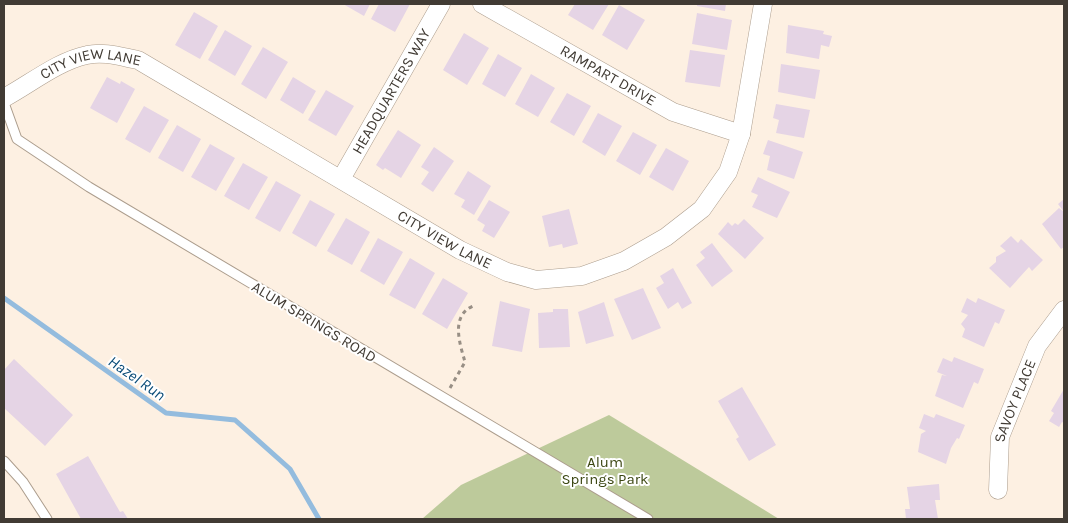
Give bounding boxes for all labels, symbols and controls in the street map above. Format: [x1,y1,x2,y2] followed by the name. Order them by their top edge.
[348,25,434,157] street label: HEADQUARTERS WAY
[557,41,659,110] street label: RAMPART DRIVE
[37,44,143,83] street label: CITY VIEW LANE
[394,206,495,273] street label: CITY VIEW LANE
[248,278,380,366] street label: ALUM SPRINGS ROAD
[105,351,169,405] water label: Hazel Run
[991,357,1040,443] street label: SAVOY PLACE
[561,453,649,488] park label: Alum Springs Park

